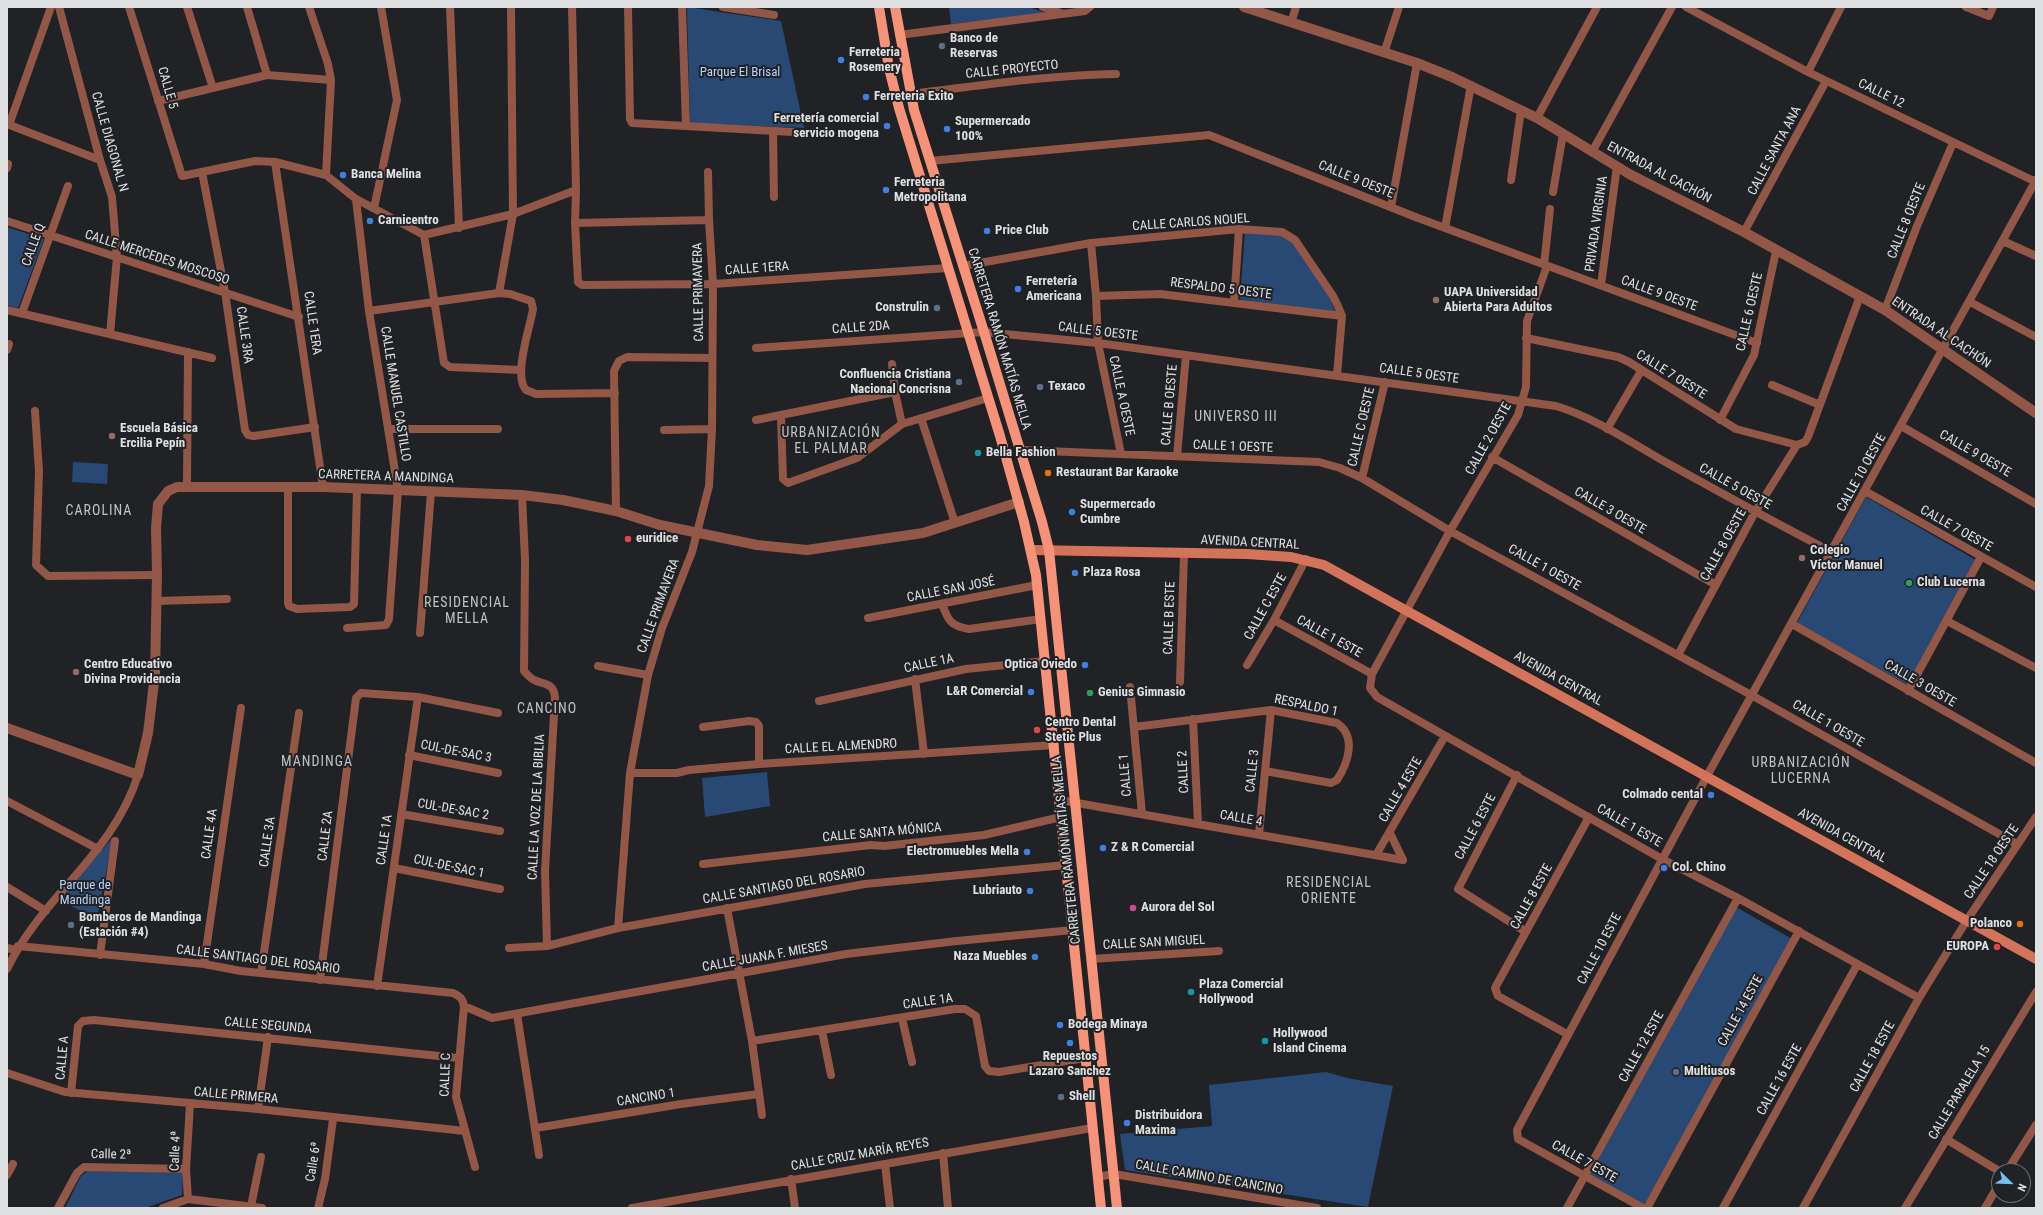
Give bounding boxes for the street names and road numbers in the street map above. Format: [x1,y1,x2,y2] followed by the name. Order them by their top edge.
[965,57,1059,83] street label: CALLE PROYECTO
[154,65,180,111] street label: CALLE 5
[1855,76,1907,112] street label: CALLE 12
[87,90,131,194] street label: CALLE DIAGONAL N
[1745,104,1805,198] street label: CALLE SANTA ANA
[1604,139,1714,207] street label: ENTRADA AL CACHÓN
[1316,158,1396,202] street label: CALLE 9 OESTE
[1583,175,1611,273] street label: PRIVADA VIRGINIA
[1885,181,1929,261] street label: CALLE 8 OESTE
[1132,211,1250,235] street label: CALLE CARLOS NOUEL
[19,221,49,269] street label: CALLE Q
[83,227,231,289] street label: CALLE MERCEDES MOSCOSO
[690,242,708,342] street label: CALLE PRIMAVERA
[964,246,1034,432] street label: CARRETERA RAMÓN MATÍAS MELLA
[725,259,789,279] street label: CALLE 1ERA
[1733,271,1767,353] street label: CALLE 6 OESTE
[1619,273,1699,315] street label: CALLE 9 OESTE
[1169,275,1273,303] street label: RESPALDO 5 OESTE
[300,290,324,356] street label: CALLE 1ERA
[1889,294,1993,372] street label: ENTRADA AL CACHÓN
[232,305,256,365] street label: CALLE 3RA
[832,318,890,338] street label: CALLE 2DA
[1057,319,1139,345] street label: CALLE 5 OESTE
[377,325,413,463] street label: CALLE MANUEL CASTILLO
[1633,347,1709,403] street label: CALLE 7 OESTE
[1105,355,1137,437] street label: CALLE A OESTE
[1378,361,1460,387] street label: CALLE 5 OESTE
[1159,364,1181,446] street label: CALLE B OESTE
[1345,386,1379,468] street label: CALLE C OESTE
[1463,400,1515,478] street label: CALLE 2 OESTE
[1936,427,2014,481] street label: CALLE 9 OESTE
[1834,431,1890,515] street label: CALLE 10 OESTE
[1193,438,1273,456] street label: CALLE 1 OESTE
[1696,461,1774,513] street label: CALLE 5 OESTE
[318,467,454,487] street label: CARRETERA A MANDINGA
[1571,484,1649,538] street label: CALLE 3 OESTE
[1917,503,1995,555] street label: CALLE 7 OESTE
[1698,506,1750,584] street label: CALLE 8 OESTE
[1200,533,1300,553] street label: AVENIDA CENTRAL
[1505,542,1583,594] street label: CALLE 1 OESTE
[635,557,683,655] street label: CALLE PRIMAVERA
[1241,571,1291,643] street label: CALLE C ESTE
[906,574,996,606] street label: CALLE SAN JOSÉ
[1161,581,1179,655] street label: CALLE B ESTE
[1294,613,1364,661] street label: CALLE 1 ESTE
[1511,648,1605,710] street label: AVENIDA CENTRAL
[903,651,955,677] street label: CALLE 1A
[1881,657,1959,711] street label: CALLE 3 OESTE
[1273,692,1339,720] street label: RESPALDO 1
[1789,697,1867,751] street label: CALLE 1 OESTE
[525,734,549,880] street label: CALLE LA VOZ DE LA BIBLIA
[784,736,898,758] street label: CALLE EL ALMENDRO
[419,737,493,767] street label: CUL-DE-SAC 3
[1243,749,1263,793] street label: CALLE 3
[1175,750,1193,794] street label: CALLE 2
[1116,753,1136,797] street label: CALLE 1
[1049,755,1085,945] street label: CARRETERA RAMÓN MATÍAS MELLA
[1376,755,1426,825] street label: CALLE 4 ESTE
[1452,791,1500,863] street label: CALLE 6 ESTE
[416,796,490,824] street label: CUL-DE-SAC 2
[1594,801,1664,851] street label: CALLE 1 ESTE
[1795,805,1889,867] street label: AVENIDA CENTRAL
[199,808,221,860] street label: CALLE 4A
[1218,808,1264,830] street label: CALLE 4
[315,810,337,862] street label: CALLE 2A
[374,814,396,866] street label: CALLE 1A
[257,816,279,868] street label: CALLE 3A
[822,820,942,846] street label: CALLE SANTA MÓNICA
[1961,822,2023,902] street label: CALLE 18 OESTE
[412,852,486,882] street label: CUL-DE-SAC 1
[1508,862,1556,932] street label: CALLE 8 ESTE
[702,864,866,908] street label: CALLE SANTIAGO DEL ROSARIO
[1575,910,1625,988] street label: CALLE 10 ESTE
[1102,933,1206,953] street label: CALLE SAN MIGUEL
[701,938,829,976] street label: CALLE JUANA F. MIESES
[175,942,341,978] street label: CALLE SANTIAGO DEL ROSARIO
[1715,973,1767,1049] street label: CALLE 14 ESTE
[902,991,954,1013] street label: CALLE 1A
[1616,1009,1668,1085] street label: CALLE 12 ESTE
[224,1014,312,1038] street label: CALLE SEGUNDA
[1847,1019,1899,1095] street label: CALLE 18 ESTE
[53,1035,73,1081] street label: CALLE A
[1754,1042,1806,1118] street label: CALLE 16 ESTE
[1926,1043,1994,1143] street label: CALLE PARALELA 15
[437,1053,455,1097] street label: CALLE C
[193,1085,279,1107] street label: CALLE PRIMERA
[616,1086,676,1110] street label: CANCINO 1
[168,1131,184,1171] street label: Calle 4ª
[790,1135,930,1175] street label: CALLE CRUZ MARÍA REYES
[1549,1138,1619,1186] street label: CALLE 7 ESTE
[303,1141,325,1183] street label: Calle 6ª
[91,1147,131,1163] street label: Calle 2ª
[1134,1157,1284,1199] street label: CALLE CAMINO DE CANCINO

